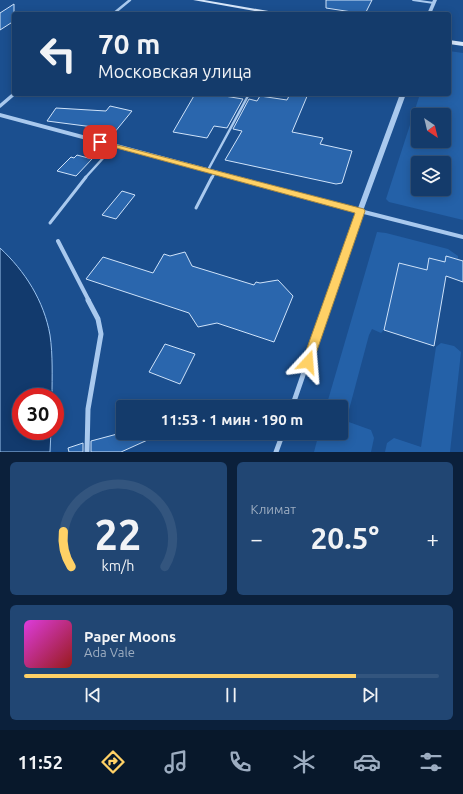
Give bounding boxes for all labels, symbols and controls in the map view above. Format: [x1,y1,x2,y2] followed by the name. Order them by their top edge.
[32,28,84,80] icon: left
[98,28,160,59] text: 70 m
[98,61,252,81] text: Московская улица
[411,108,451,148] north arrow
[411,108,451,196] map controls
[83,125,117,159] pin
[89,131,111,153] icon: arrive
[411,156,451,196] button: layers
[287,341,329,383] position arrow
[12,388,64,440] speed limit sign: 30
[161,411,303,428] text: 11:53 · 1 мин · 190 m
[251,502,296,516] text: Климат
[95,510,142,557] text: 22
[310,521,379,555] text: 20.5°
[251,526,263,551] text: −
[427,526,439,551] text: +
[102,557,135,573] text: km/h
[84,628,176,645] text: Paper Moons
[84,645,135,659] text: Ada Vale
[82,684,104,706] icon: previous
[220,684,242,706] icon: pause
[359,684,381,706] icon: next
[99,748,127,776] icon: directions
[162,748,190,776] icon: music
[226,748,254,776] icon: phone
[290,748,318,776] icon: climate
[353,748,381,776] icon: car
[417,748,445,776] icon: filters
[18,752,63,772] text: 11:52

